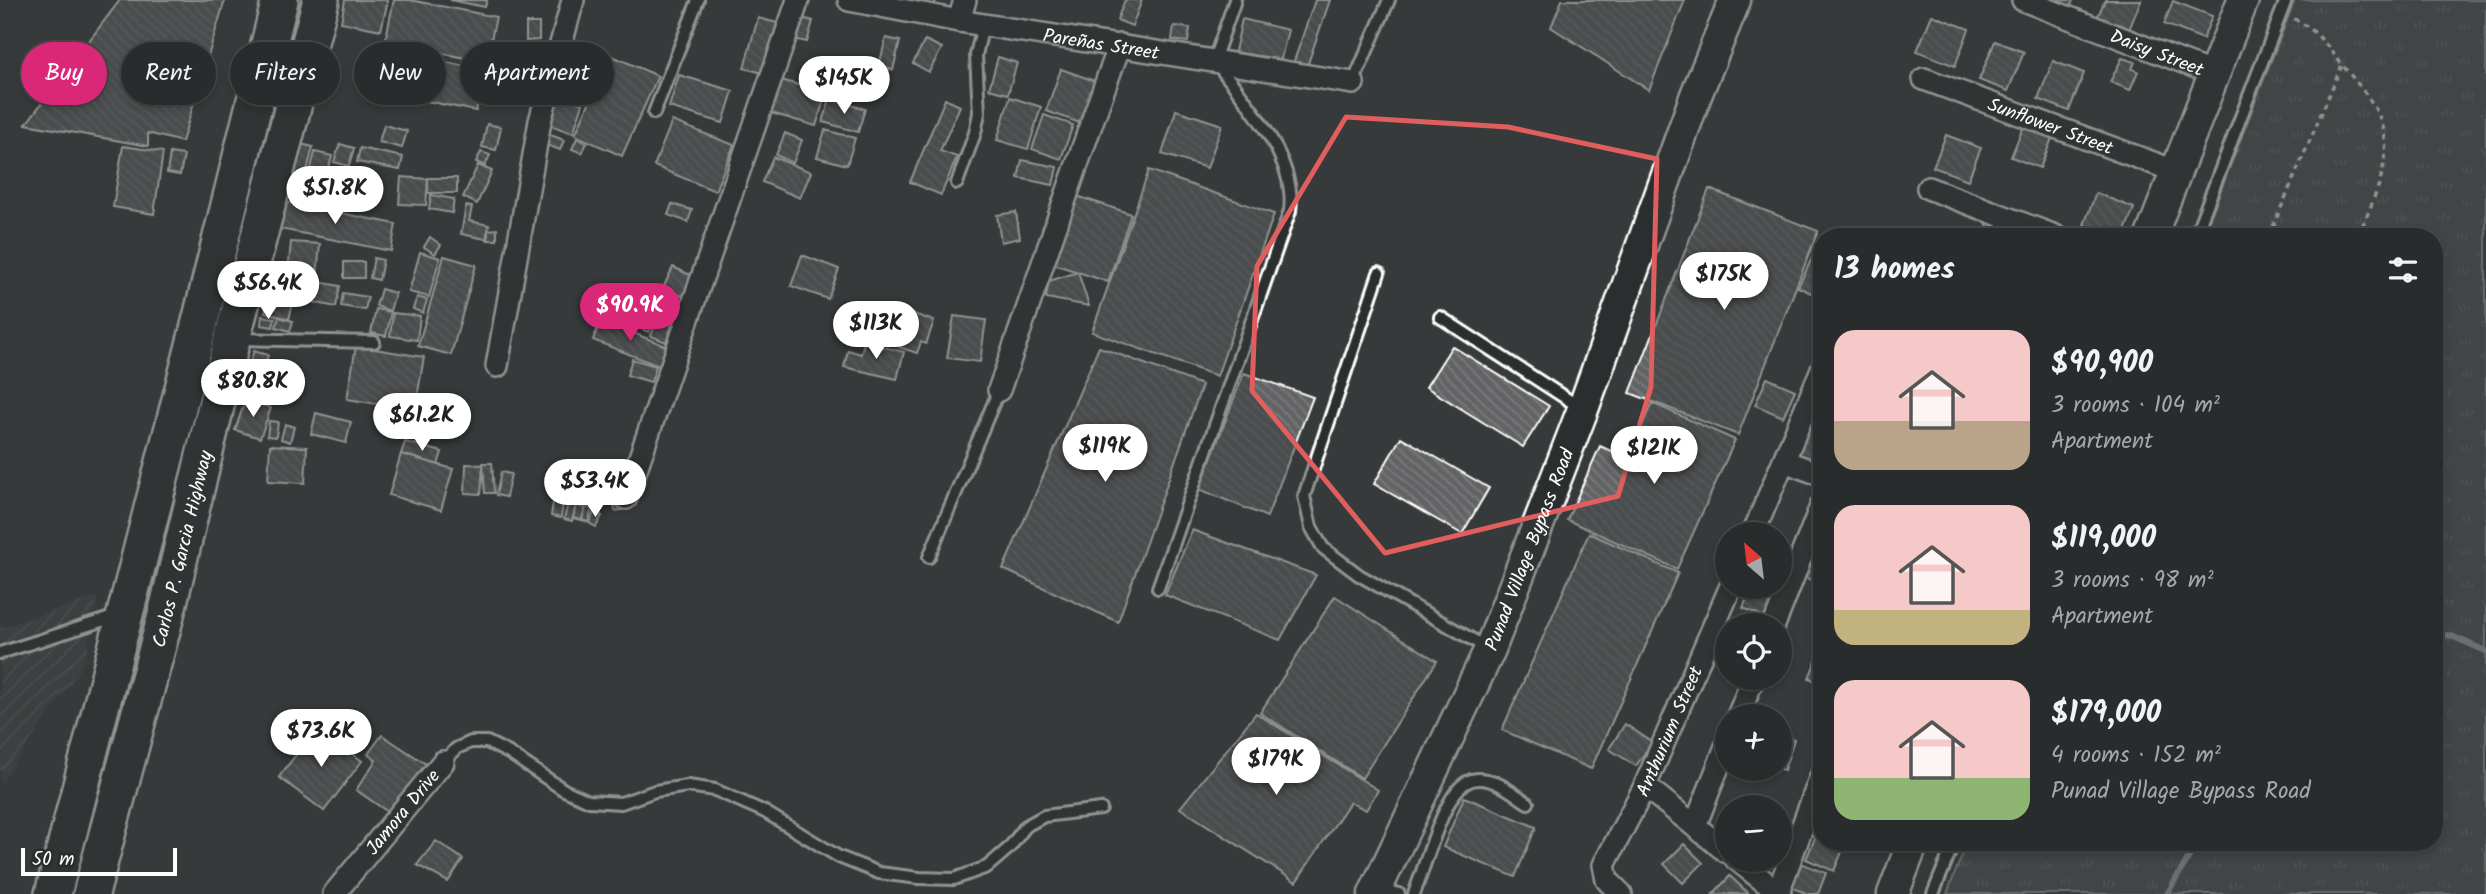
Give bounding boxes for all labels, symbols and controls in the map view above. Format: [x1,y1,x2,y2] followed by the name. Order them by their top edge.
[1041,21,1162,69] street label: Pareñas Street
[2105,22,2209,86] street label: Daisy Street
[21,42,107,105] chip: Buy
[121,42,216,105] chip: Rent
[230,42,340,105] chip: Filters
[354,42,446,105] chip: New
[460,42,614,105] chip: Apartment
[795,57,893,116] pin: $145K
[815,61,873,97] text: $145K
[1983,91,2118,164] street label: Sunflower Street
[278,166,392,226] pin: $51.8K
[302,171,368,207] text: $51.8K
[1834,246,1955,294] text: 13 homes
[2384,251,2422,289] icon: filters
[1675,252,1773,312] pin: $175K
[1696,257,1752,293] text: $175K
[211,262,325,321] pin: $56.4K
[233,266,303,302] text: $56.4K
[573,284,687,343] pin: $90.9K
[596,288,664,324] text: $90.9K
[827,302,925,361] pin: $113K
[849,306,903,342] text: $113K
[2051,340,2153,388] text: $90,900
[1890,358,1974,442] icon: home
[196,360,310,419] pin: $80.8K
[217,364,289,400] text: $80.8K
[2051,388,2220,424] text: 3 rooms · 104 m²
[365,393,479,453] pin: $61.2K
[389,398,455,434] text: $61.2K
[1056,424,1154,484] pin: $119K
[2051,424,2153,460] text: Apartment
[1605,426,1703,486] pin: $121K
[1079,429,1132,465] text: $119K
[1627,431,1681,467] text: $121K
[1478,444,1583,656] street label: Punad Village Bypass Road
[145,447,222,651] street label: Carlos P. Garcia Highway
[538,460,652,519] pin: $53.4K
[560,464,630,500] text: $53.4K
[2051,515,2156,563] text: $119,000
[1715,522,1792,598] north arrow
[1715,522,1792,872] map controls
[1890,533,1974,617] icon: home
[2051,563,2214,599] text: 3 rooms · 98 m²
[2051,599,2153,635] text: Apartment
[1715,613,1792,690] button: locate
[1629,661,1712,803] street label: Anthurium Street
[2051,690,2161,738] text: $179,000
[1715,704,1792,781] button: +
[1890,708,1974,792] icon: home
[264,710,378,769] pin: $73.6K
[287,714,355,750] text: $73.6K
[1227,738,1325,797] pin: $179K
[2051,738,2221,774] text: 4 rooms · 152 m²
[1248,742,1304,778] text: $179K
[359,763,449,862] street label: Jamora Drive
[2051,774,2311,810] text: Punad Village Bypass Road
[1715,795,1792,872] button: −
[21,845,177,877] scale bar
[32,845,74,875] text: 50 m

